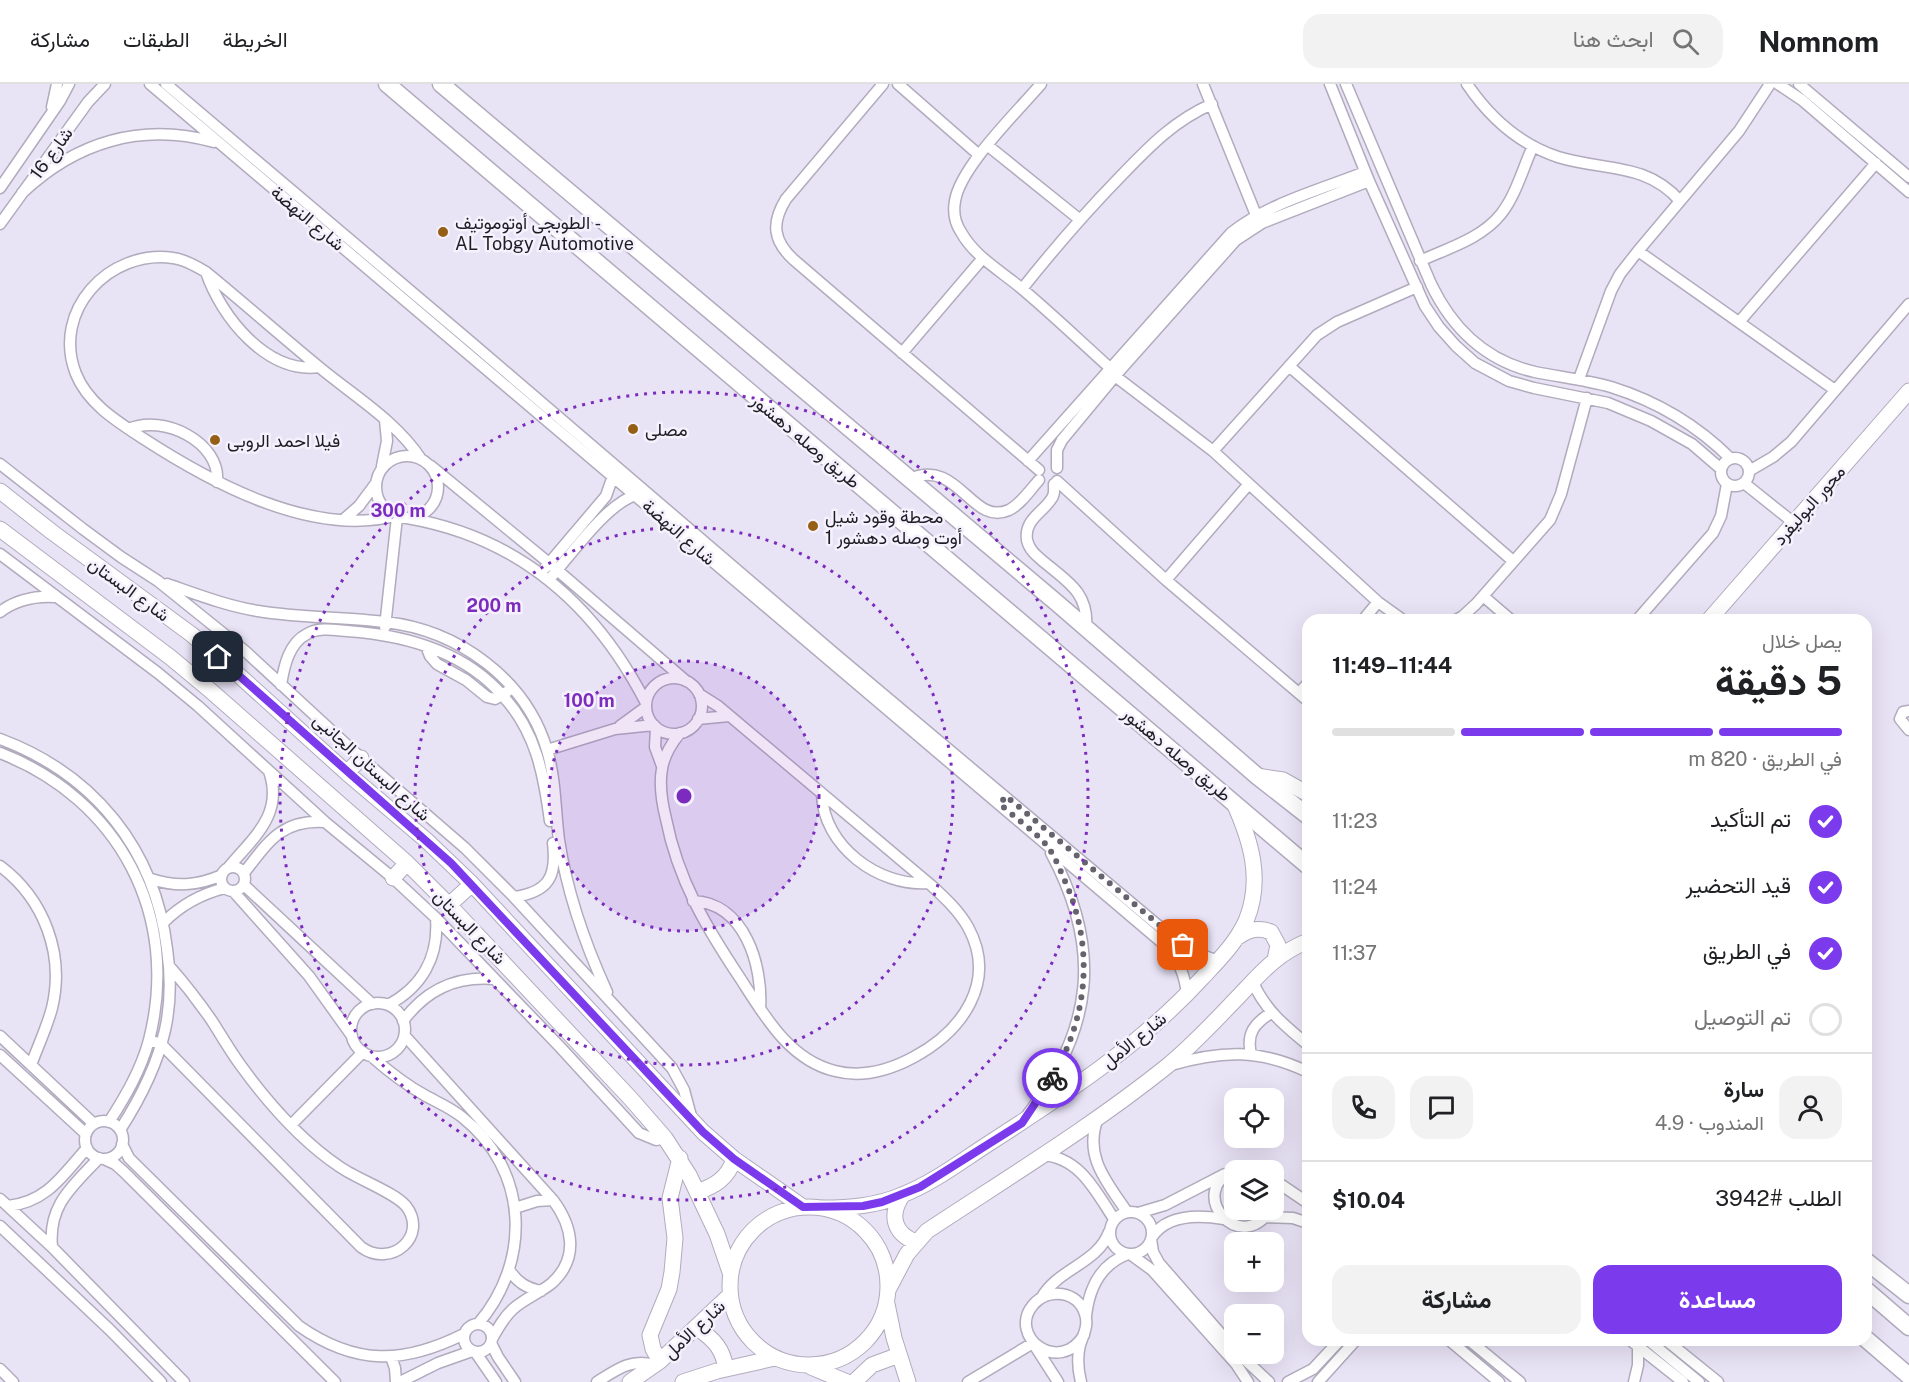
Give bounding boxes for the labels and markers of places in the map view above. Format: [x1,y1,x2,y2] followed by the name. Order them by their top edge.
[455,212,634,254] place label: الطوبجى أوتوموتيف - AL Tobgy Automotive
[436,225,450,239] marker: الطوبجى أوتوموتيف - AL Tobgy Automotive
[645,419,687,441] place label: مصلى
[626,422,640,436] marker: مصلى
[227,430,340,452] place label: فيلا احمد الروبى
[208,433,222,447] marker: فيلا احمد الروبى
[825,506,962,549] place label: محطة وقود شيل أوت وصله دهشور 1
[806,519,820,533] marker: محطة وقود شيل أوت وصله دهشور 1
[192,631,243,682] pin
[674,786,694,806] centre of rings
[1157,919,1208,970] pin

